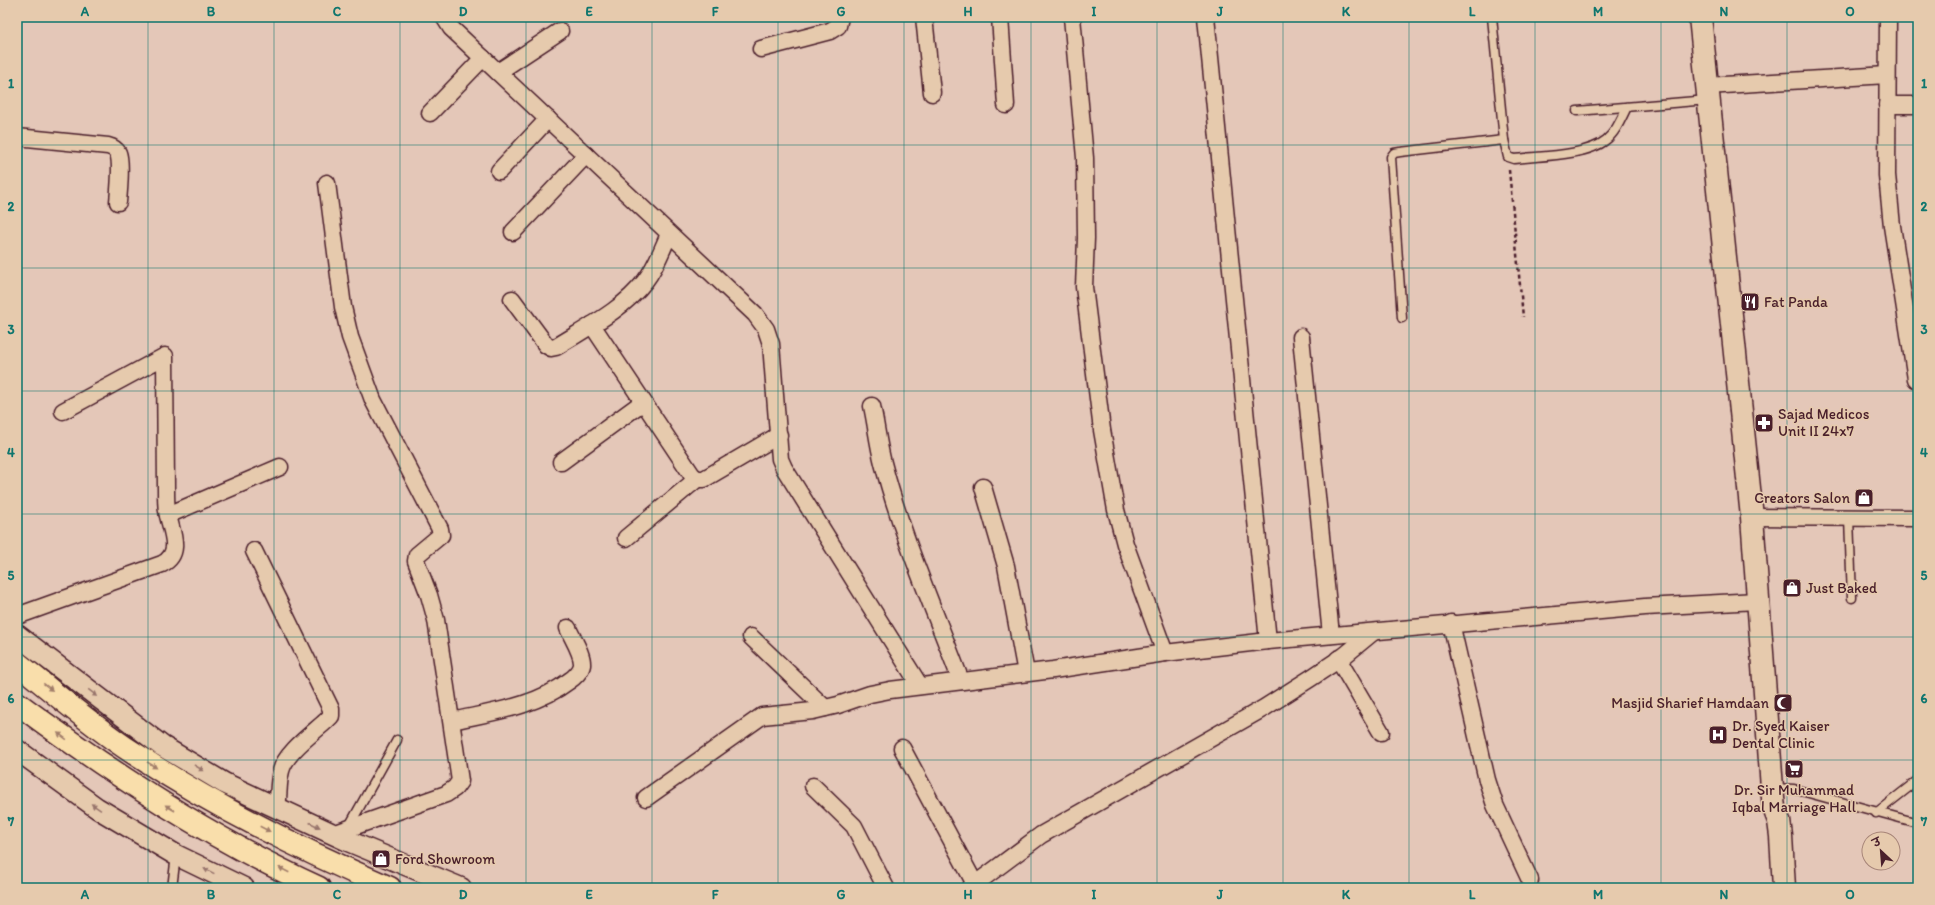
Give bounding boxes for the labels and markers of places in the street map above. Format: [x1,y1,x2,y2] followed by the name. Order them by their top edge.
[1739,291,1761,313] restaurant icon: Fat Panda
[1764,293,1828,311] place label: Fat Panda
[1778,405,1870,440] place label: Sajad Medicos Unit II 24x7
[1753,412,1775,434] pharmacy icon: Sajad Medicos Unit II 24x7
[1853,487,1875,509] shop icon: Creators Salon
[1754,489,1850,507] place label: Creators Salon
[1781,577,1803,599] shop icon: Just Baked
[1806,579,1878,597] place label: Just Baked
[1772,692,1794,714] mosque icon: Masjid Sharief Hamdaan
[1611,694,1769,712] place label: Masjid Sharief Hamdaan
[1732,717,1830,752] place label: Dr. Syed Kaiser Dental Clinic
[1707,724,1729,746] hospital icon: Dr. Syed Kaiser Dental Clinic
[1783,758,1805,780] supermarket icon: Dr. Sir Muhammad Iqbal Marriage Hall
[1732,781,1857,816] place label: Dr. Sir Muhammad Iqbal Marriage Hall
[370,848,392,870] shop icon: Ford Showroom
[395,850,495,868] place label: Ford Showroom

